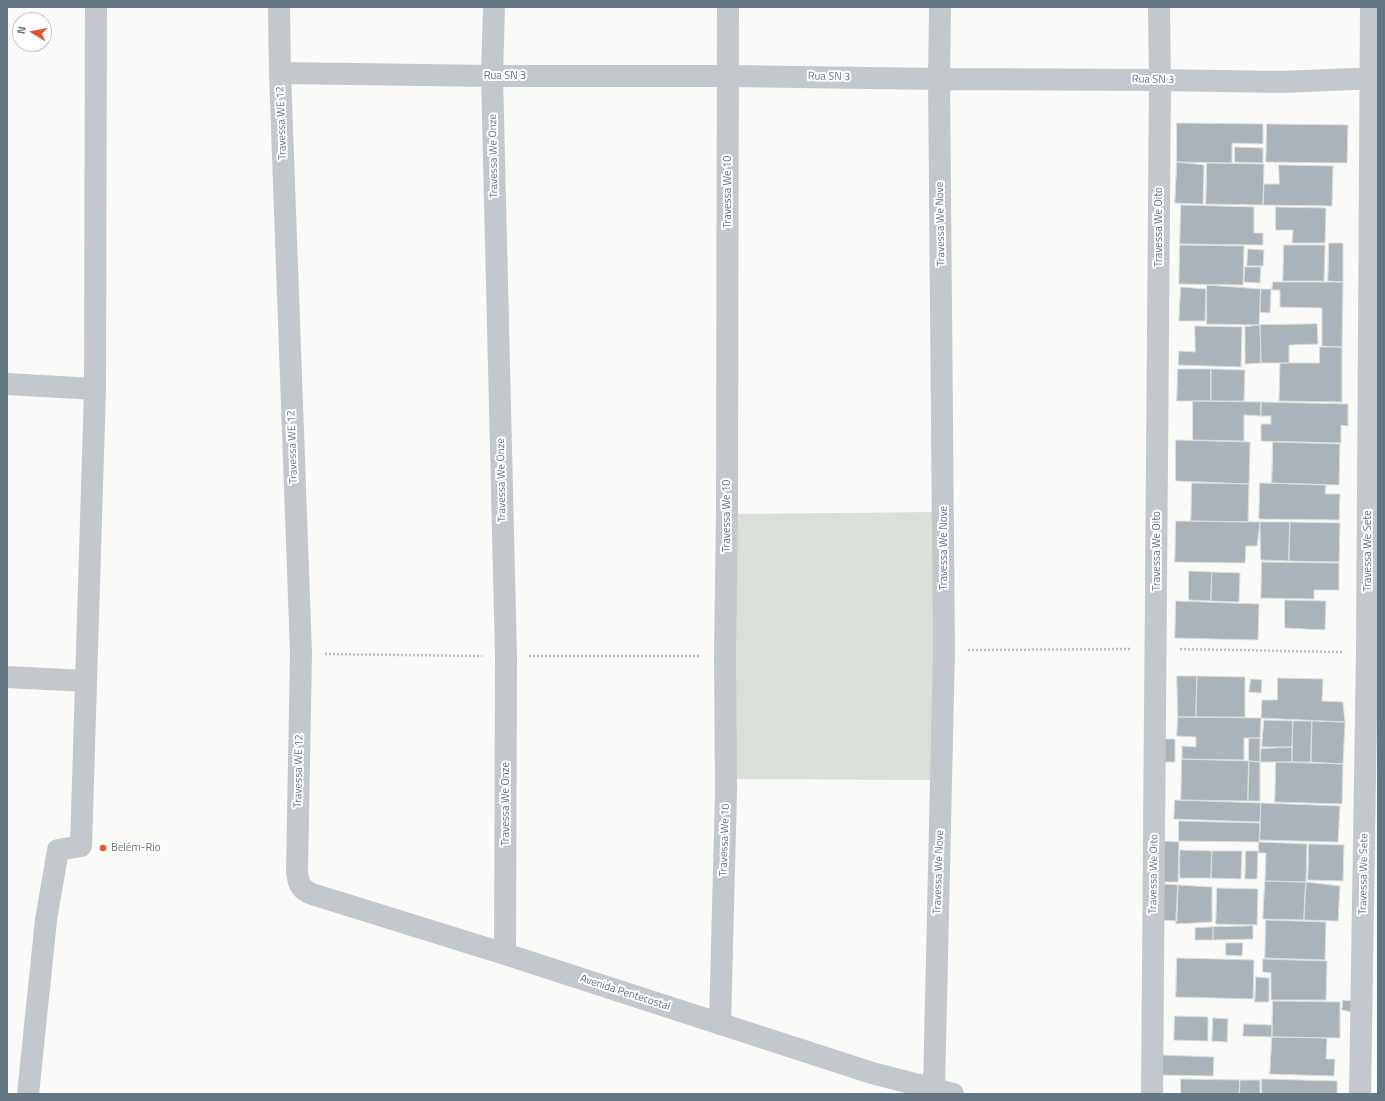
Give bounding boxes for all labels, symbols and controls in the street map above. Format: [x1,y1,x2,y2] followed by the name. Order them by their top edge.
[12,12,52,52] north arrow
[13,25,30,35] text: N
[484,69,526,83] street label: Rua SN 3
[808,70,850,84] street label: Rua SN 3
[1132,73,1174,87] street label: Rua SN 3
[274,86,290,160] street label: Travessa WE 12
[487,114,501,198] street label: Travessa We Onze
[721,156,735,228] street label: Travessa We 10
[934,182,948,266] street label: Travessa We Nove
[1152,187,1166,267] street label: Travessa We Oito
[285,410,301,484] street label: Travessa WE 12
[495,438,509,522] street label: Travessa We Onze
[720,480,734,552] street label: Travessa We 10
[937,506,951,590] street label: Travessa We Nove
[1361,510,1375,592] street label: Travessa We Sete
[1150,511,1164,591] street label: Travessa We Oito
[292,734,306,808] street label: Travessa WE 12
[499,762,513,846] street label: Travessa We Onze
[717,803,733,877] street label: Travessa We 10
[931,830,947,914] street label: Travessa We Nove
[1357,833,1371,915] street label: Travessa We Sete
[1147,834,1161,914] street label: Travessa We Oito
[111,841,160,855] place label: Belém-Rio
[98,843,108,853] marker: Belém-Rio
[578,972,672,1014] street label: Avenida Pentecostal

